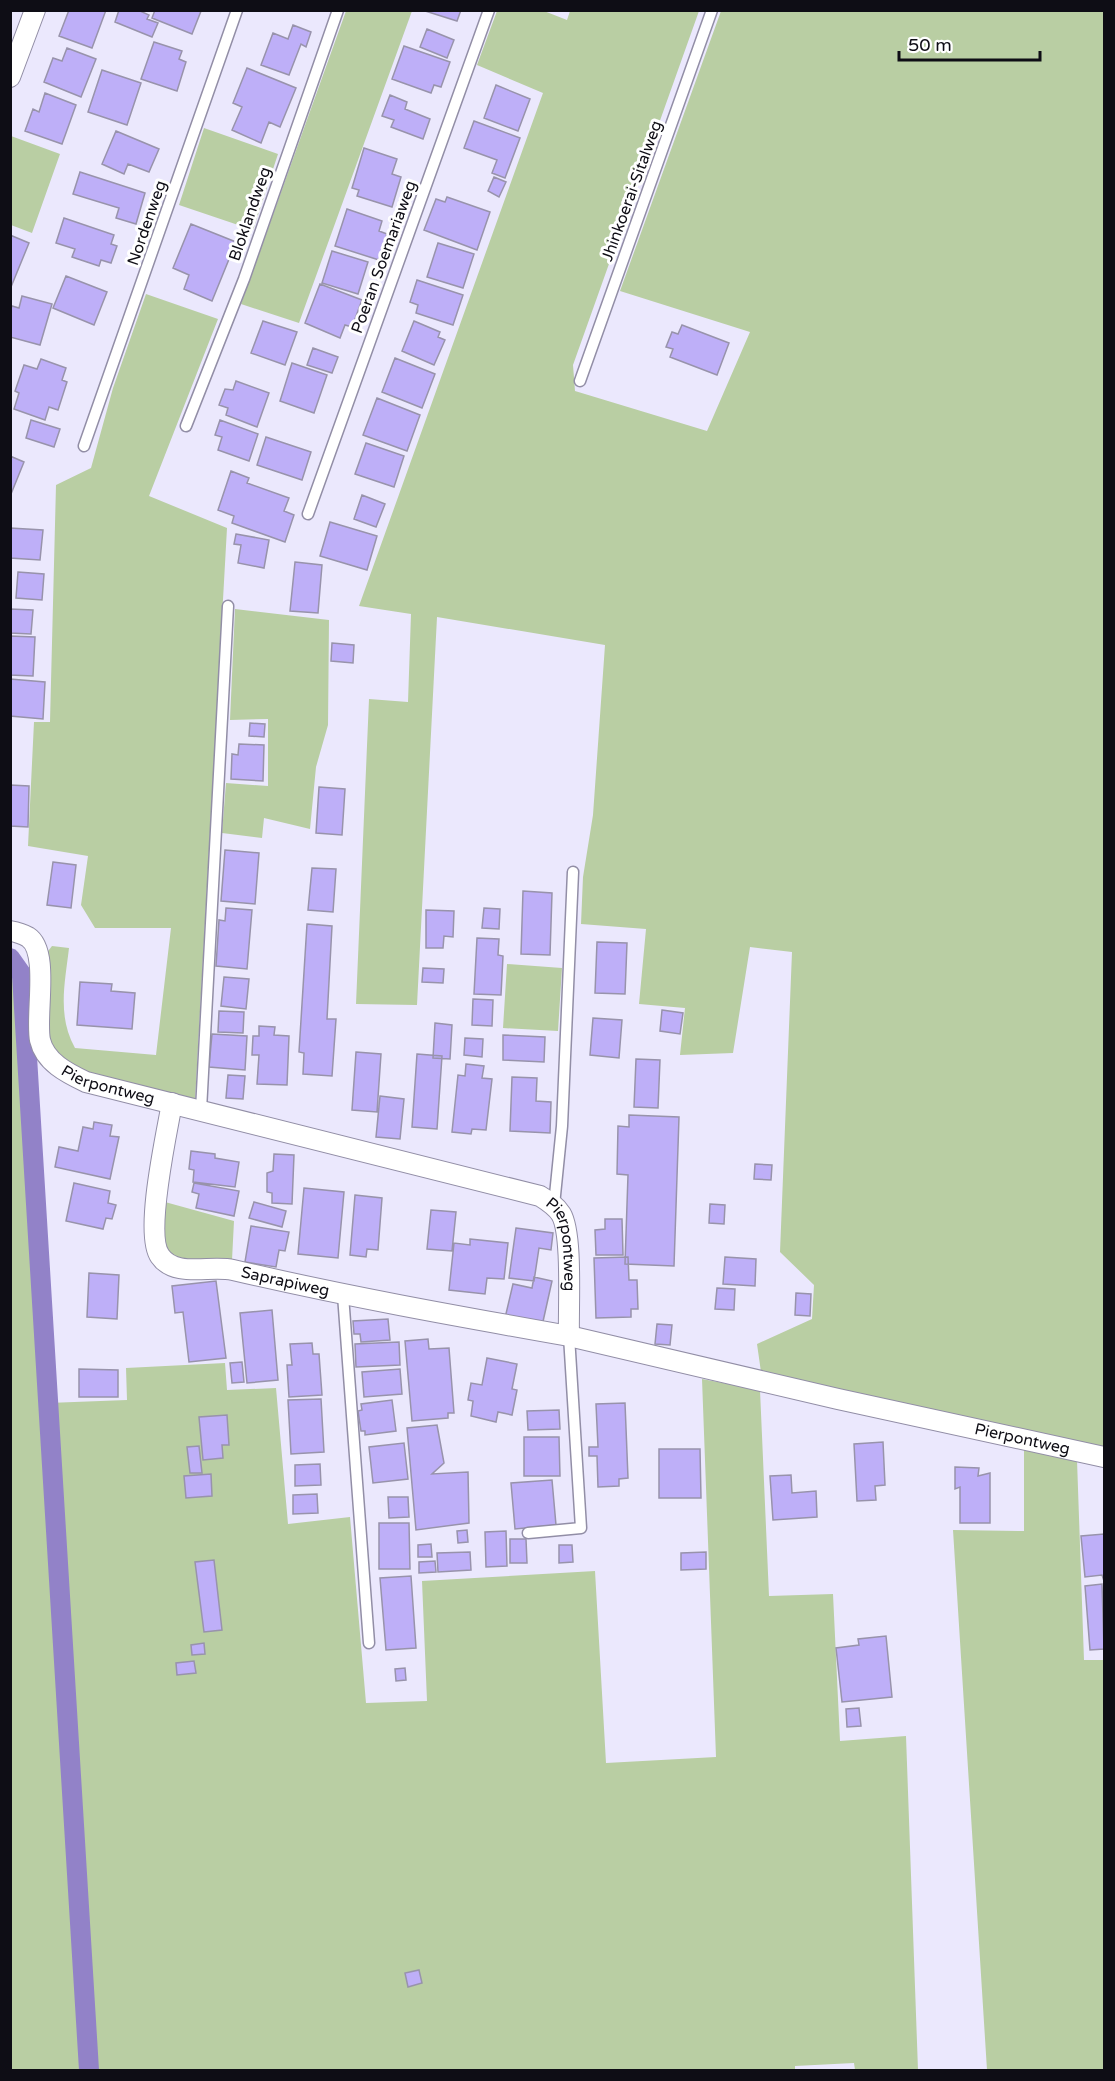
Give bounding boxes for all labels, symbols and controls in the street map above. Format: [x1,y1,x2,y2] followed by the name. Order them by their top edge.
[899,24,1040,62] scale bar
[908,34,952,56] text: 50 m
[597,118,667,264] street label: Jhinkoerai-Sitalweg
[225,164,275,264] street label: Bloklandweg
[123,178,171,268] street label: Nordenweg
[347,178,421,336] street label: Poeran Soemariaweg
[57,1061,157,1109] street label: Pierpontweg
[542,1193,579,1292] street label: Pierpontweg
[239,1262,331,1301] street label: Saprapiweg
[973,1419,1072,1459] street label: Pierpontweg

